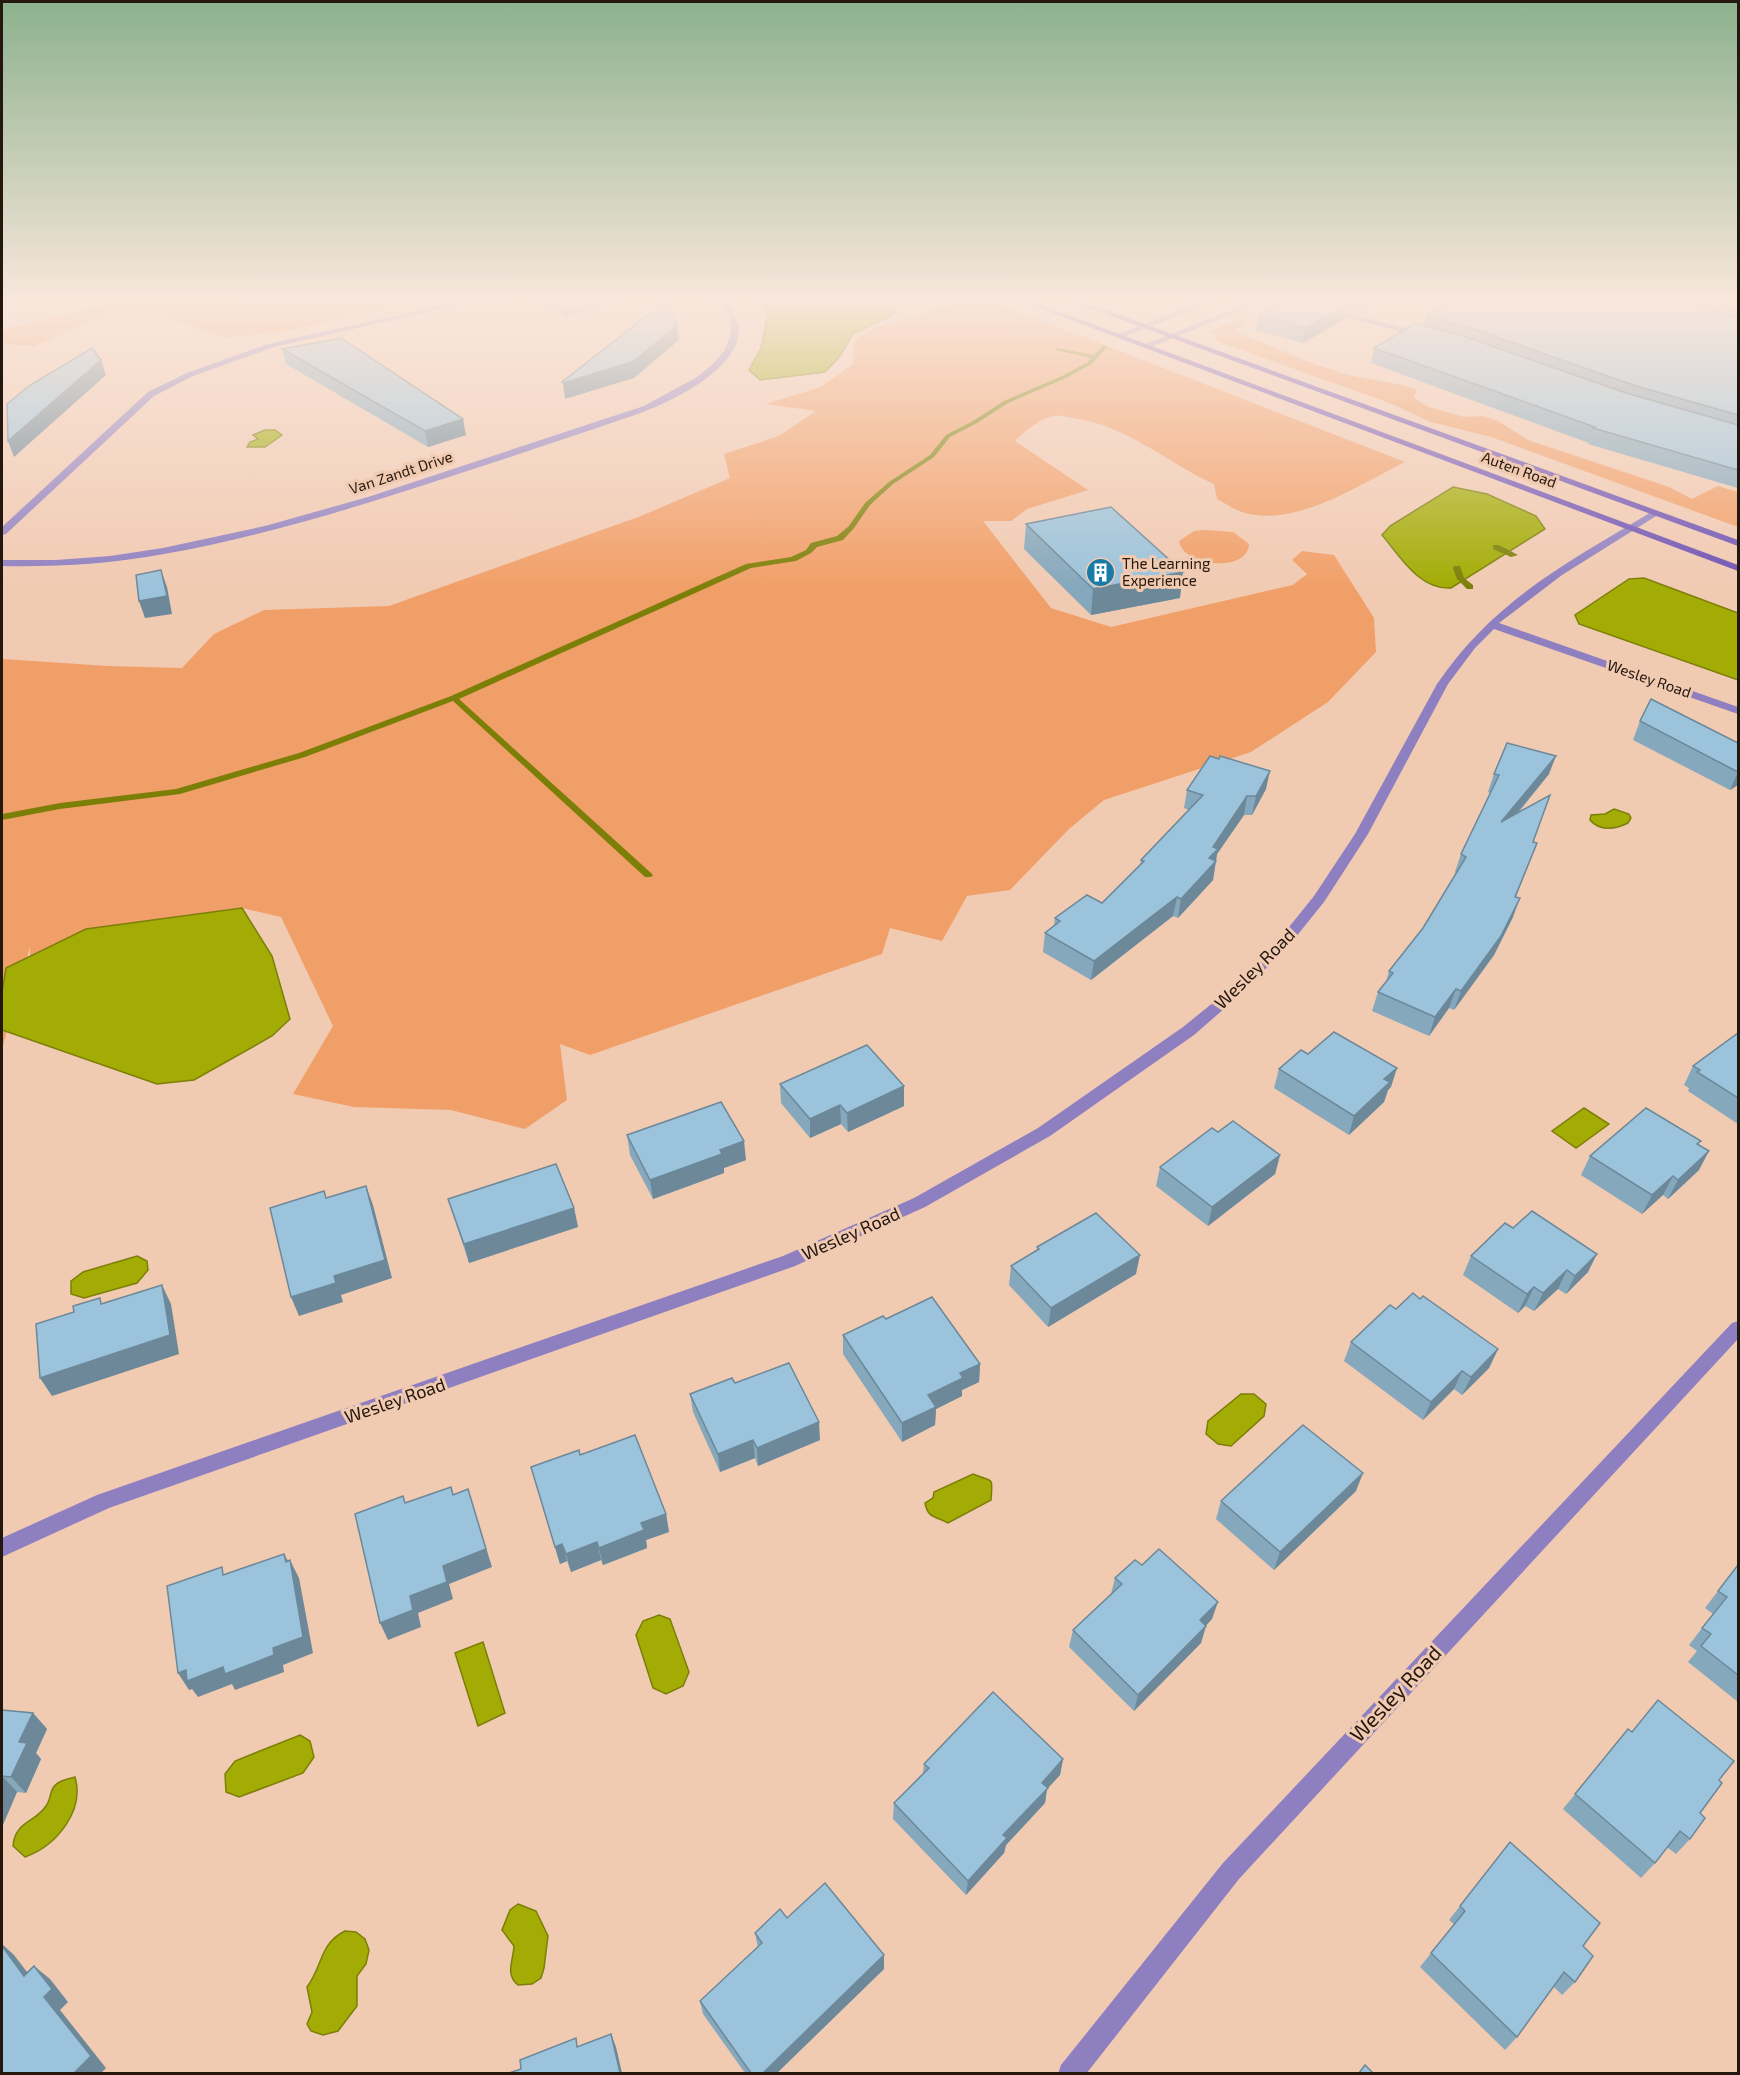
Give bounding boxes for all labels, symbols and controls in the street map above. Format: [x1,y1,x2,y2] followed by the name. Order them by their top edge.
[347,447,455,497] street label: Van Zandt Drive
[1479,447,1559,491] street label: Auten Road
[1122,554,1211,589] place label: The Learning Experience
[1085,557,1117,589] building icon: The Learning Experience
[1605,655,1694,701] street label: Wesley Road
[1209,923,1299,1013] street label: Wesley Road
[798,1202,903,1265] street label: Wesley Road
[341,1373,448,1428] street label: Wesley Road
[1344,1640,1446,1746] street label: Wesley Road

